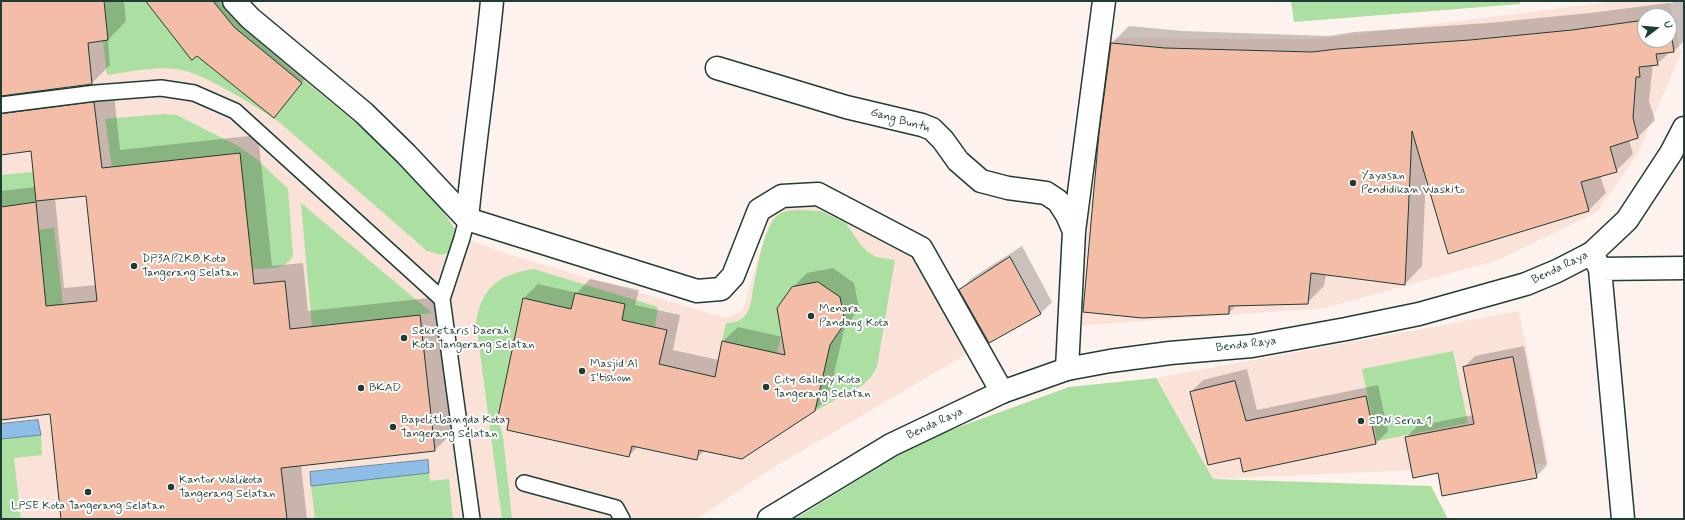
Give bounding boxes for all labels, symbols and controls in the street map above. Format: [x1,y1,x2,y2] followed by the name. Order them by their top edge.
[1637,8,1677,48] north arrow
[1660,20,1675,30] text: U
[869,106,931,136] street label: Gang Buntu
[1361,169,1465,197] place label: Yayasan Pendidikan Waskito
[1348,178,1358,188] marker: Yayasan Pendidikan Waskito
[1530,248,1590,288] street label: Benda Raya
[142,252,239,280] place label: DP3AP2KB Kota Tangerang Selatan
[129,261,139,271] marker: DP3AP2KB Kota Tangerang Selatan
[819,302,889,330] place label: Menara Pandang Kota
[806,311,816,321] marker: Menara Pandang Kota
[412,324,535,352] place label: Sekretaris Daerah Kota Tangerang Selatan
[399,333,409,343] marker: Sekretaris Daerah Kota Tangerang Selatan
[1215,334,1277,356] street label: Benda Raya
[590,357,638,385] place label: Masjid Al I'tishom
[577,366,587,376] marker: Masjid Al I'tishom
[774,373,871,401] place label: City Gallery Kota Tangerang Selatan
[369,381,401,395] place label: BKAD
[761,382,771,392] marker: City Gallery Kota Tangerang Selatan
[356,383,366,393] marker: BKAD
[904,405,966,443] street label: Benda Raya
[401,413,505,441] place label: Bapelitbangda Kota Tangerang Selatan
[1369,414,1432,428] place label: SDN Serua 1
[1356,416,1366,426] marker: SDN Serua 1
[388,422,398,432] marker: Bapelitbangda Kota Tangerang Selatan
[179,473,276,501] place label: Kantor Walikota Tangerang Selatan
[166,482,176,492] marker: Kantor Walikota Tangerang Selatan
[83,487,93,497] marker: LPSE Kota Tangerang Selatan
[11,499,165,513] place label: LPSE Kota Tangerang Selatan

